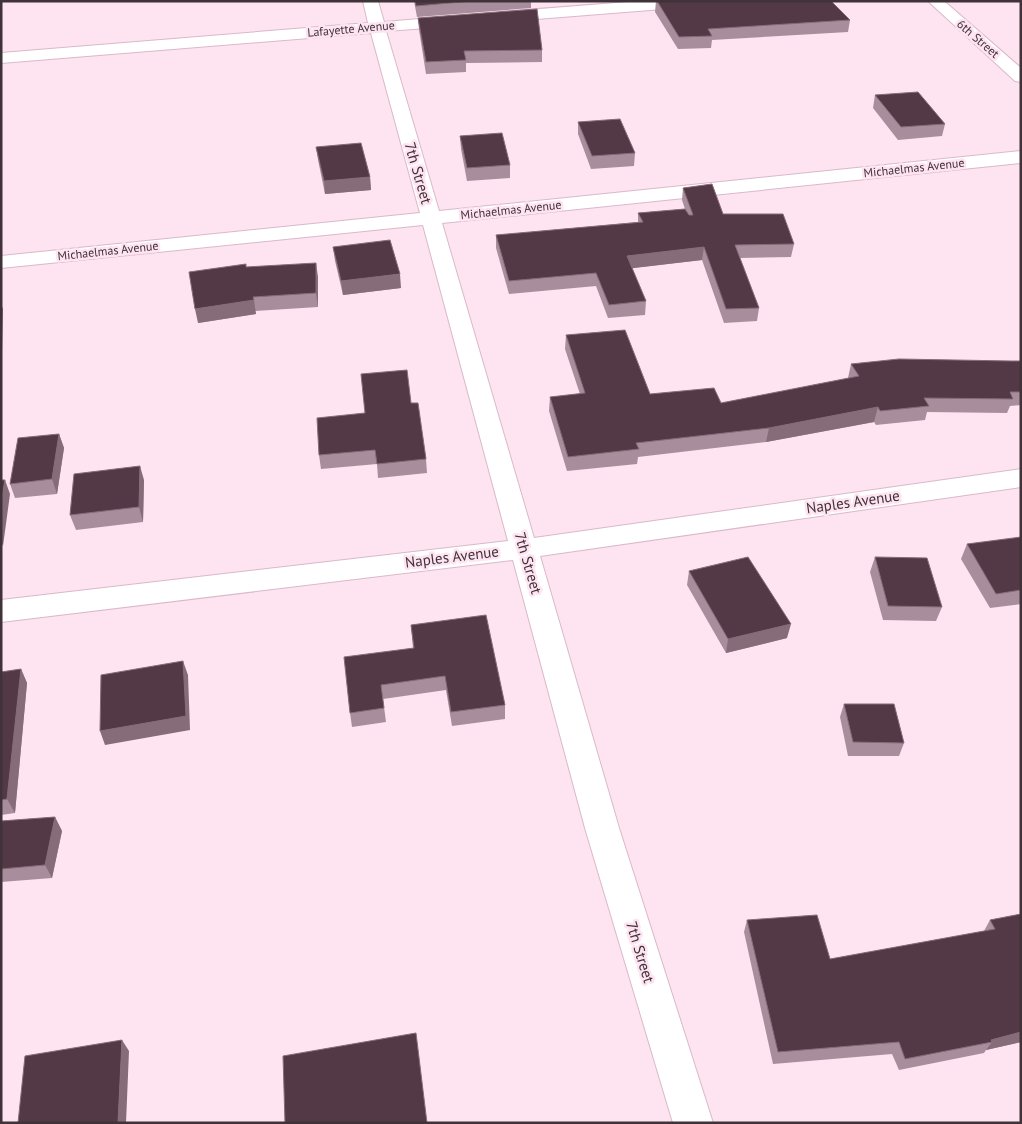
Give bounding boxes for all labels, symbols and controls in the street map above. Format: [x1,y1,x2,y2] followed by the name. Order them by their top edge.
[954,16,1003,61] street label: 6th Street
[307,17,395,40] street label: Lafayette Avenue
[401,140,436,206] street label: 7th Street
[863,155,965,180] street label: Michaelmas Avenue
[460,197,562,222] street label: Michaelmas Avenue
[57,238,159,263] street label: Michaelmas Avenue
[805,486,901,517] street label: Naples Avenue
[511,530,546,596] street label: 7th Street
[404,541,500,572] street label: Naples Avenue
[622,919,659,985] street label: 7th Street

